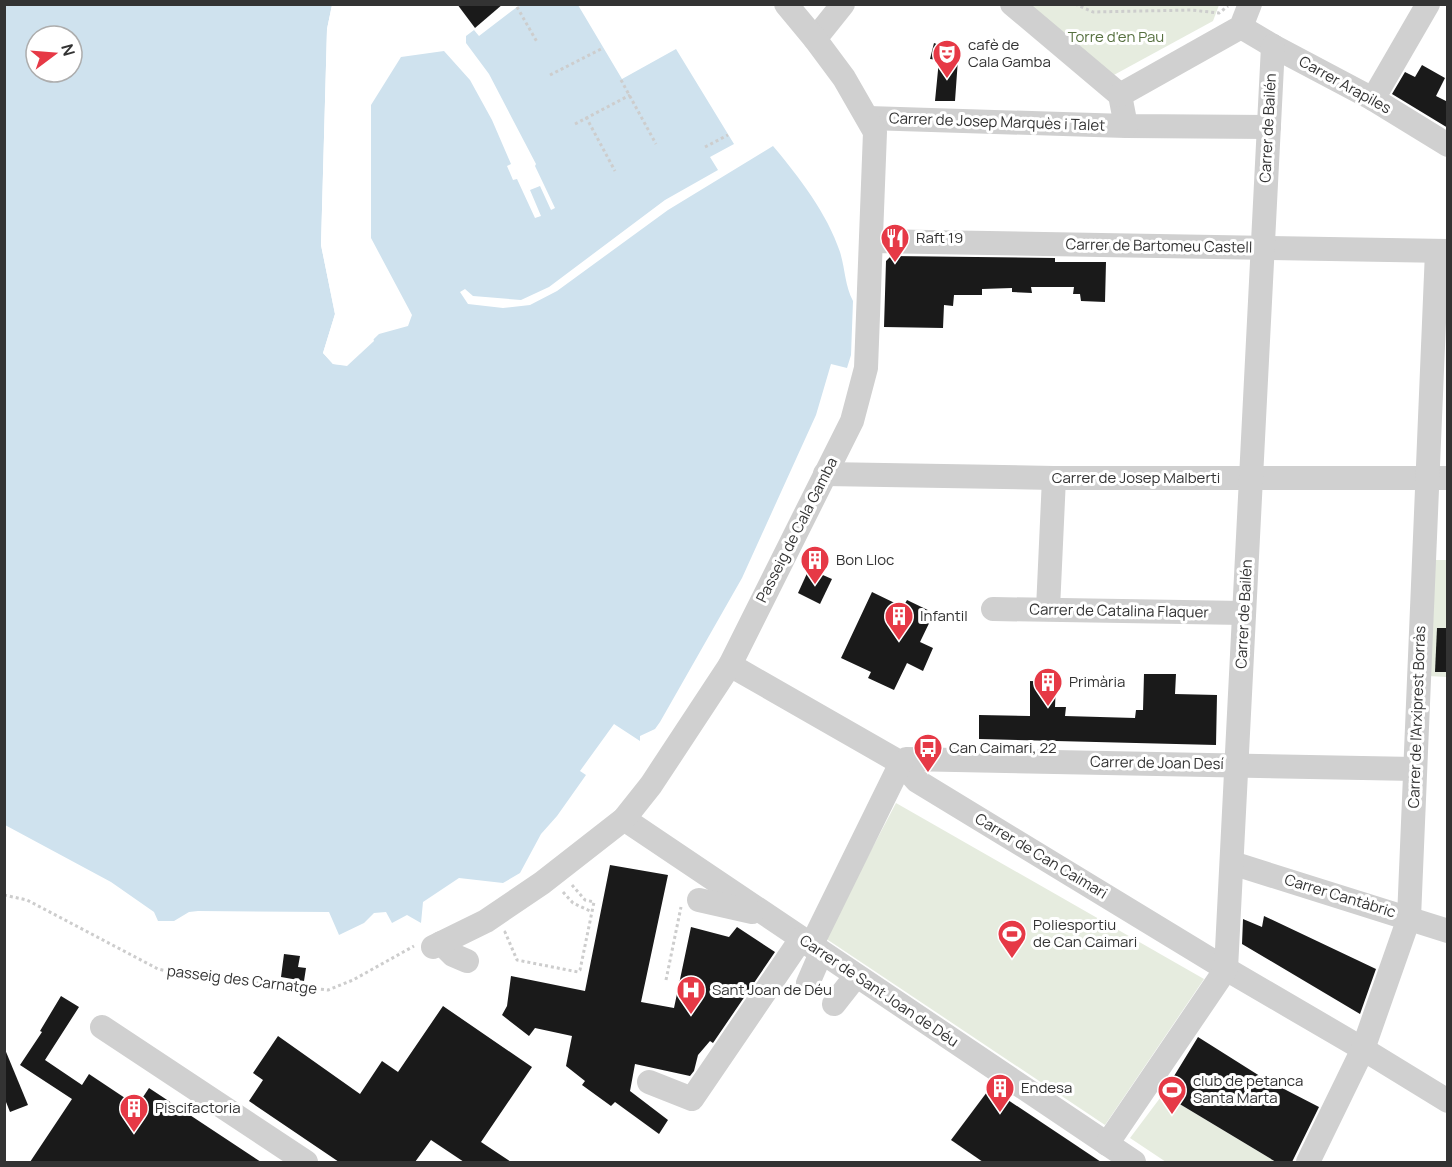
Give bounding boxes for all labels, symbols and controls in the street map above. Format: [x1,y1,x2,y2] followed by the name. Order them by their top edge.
[24,24,84,84] north arrow
[1068,26,1164,47] park label: Torre d'en Pau
[968,34,1051,72] place label: cafè de Cala Gamba
[931,38,963,80] theatre icon: cafè de Cala Gamba
[56,41,81,58] text: N
[1295,51,1395,119] street label: Carrer Arapiles
[1254,73,1281,183] street label: Carrer de Bailén
[889,107,1106,136] street label: Carrer de Josep Marquès i Talet
[879,222,911,264] restaurant icon: Raft 19
[916,227,963,248] place label: Raft 19
[1065,233,1253,258] street label: Carrer de Bartomeu Castell
[751,454,842,606] street label: Passeig de Cala Gamba
[1052,467,1220,488] street label: Carrer de Josep Malberti
[799,544,831,586] building icon: Bon Lloc
[836,549,894,570] place label: Bon Lloc
[1230,559,1257,669] street label: Carrer de Bailén
[1029,598,1210,623] street label: Carrer de Catalina Flaquer
[883,600,915,642] building icon: Infantil
[920,605,968,626] place label: Infantil
[1403,625,1430,809] street label: Carrer de l'Arxiprest Borràs
[1032,666,1064,708] building icon: Primària
[1069,671,1125,692] place label: Primària
[912,732,944,774] bus stop icon: Can Caimari, 22
[949,737,1057,758] place label: Can Caimari, 22
[1090,751,1225,774] street label: Carrer de Joan Desí
[971,808,1111,903] street label: Carrer de Can Caimari
[1282,869,1398,922] street label: Carrer Cantàbric
[1033,914,1137,952] place label: Poliesportiu de Can Caimari
[996,918,1028,960] sports icon: Poliesportiu de Can Caimari
[796,929,963,1052] street label: Carrer de Sant Joan de Déu
[166,960,319,999] street label: passeig des Carnatge
[675,974,707,1016] hospital icon: Sant Joan de Déu
[712,979,832,1000] place label: Sant Joan de Déu
[1193,1070,1303,1108] place label: club de petanca Santa Marta
[984,1072,1016,1114] building icon: Endesa
[1156,1074,1188,1116] sports icon: club de petanca Santa Marta
[1021,1077,1072,1098] place label: Endesa
[118,1092,150,1134] building icon: Piscifactoria
[155,1097,241,1118] place label: Piscifactoria

